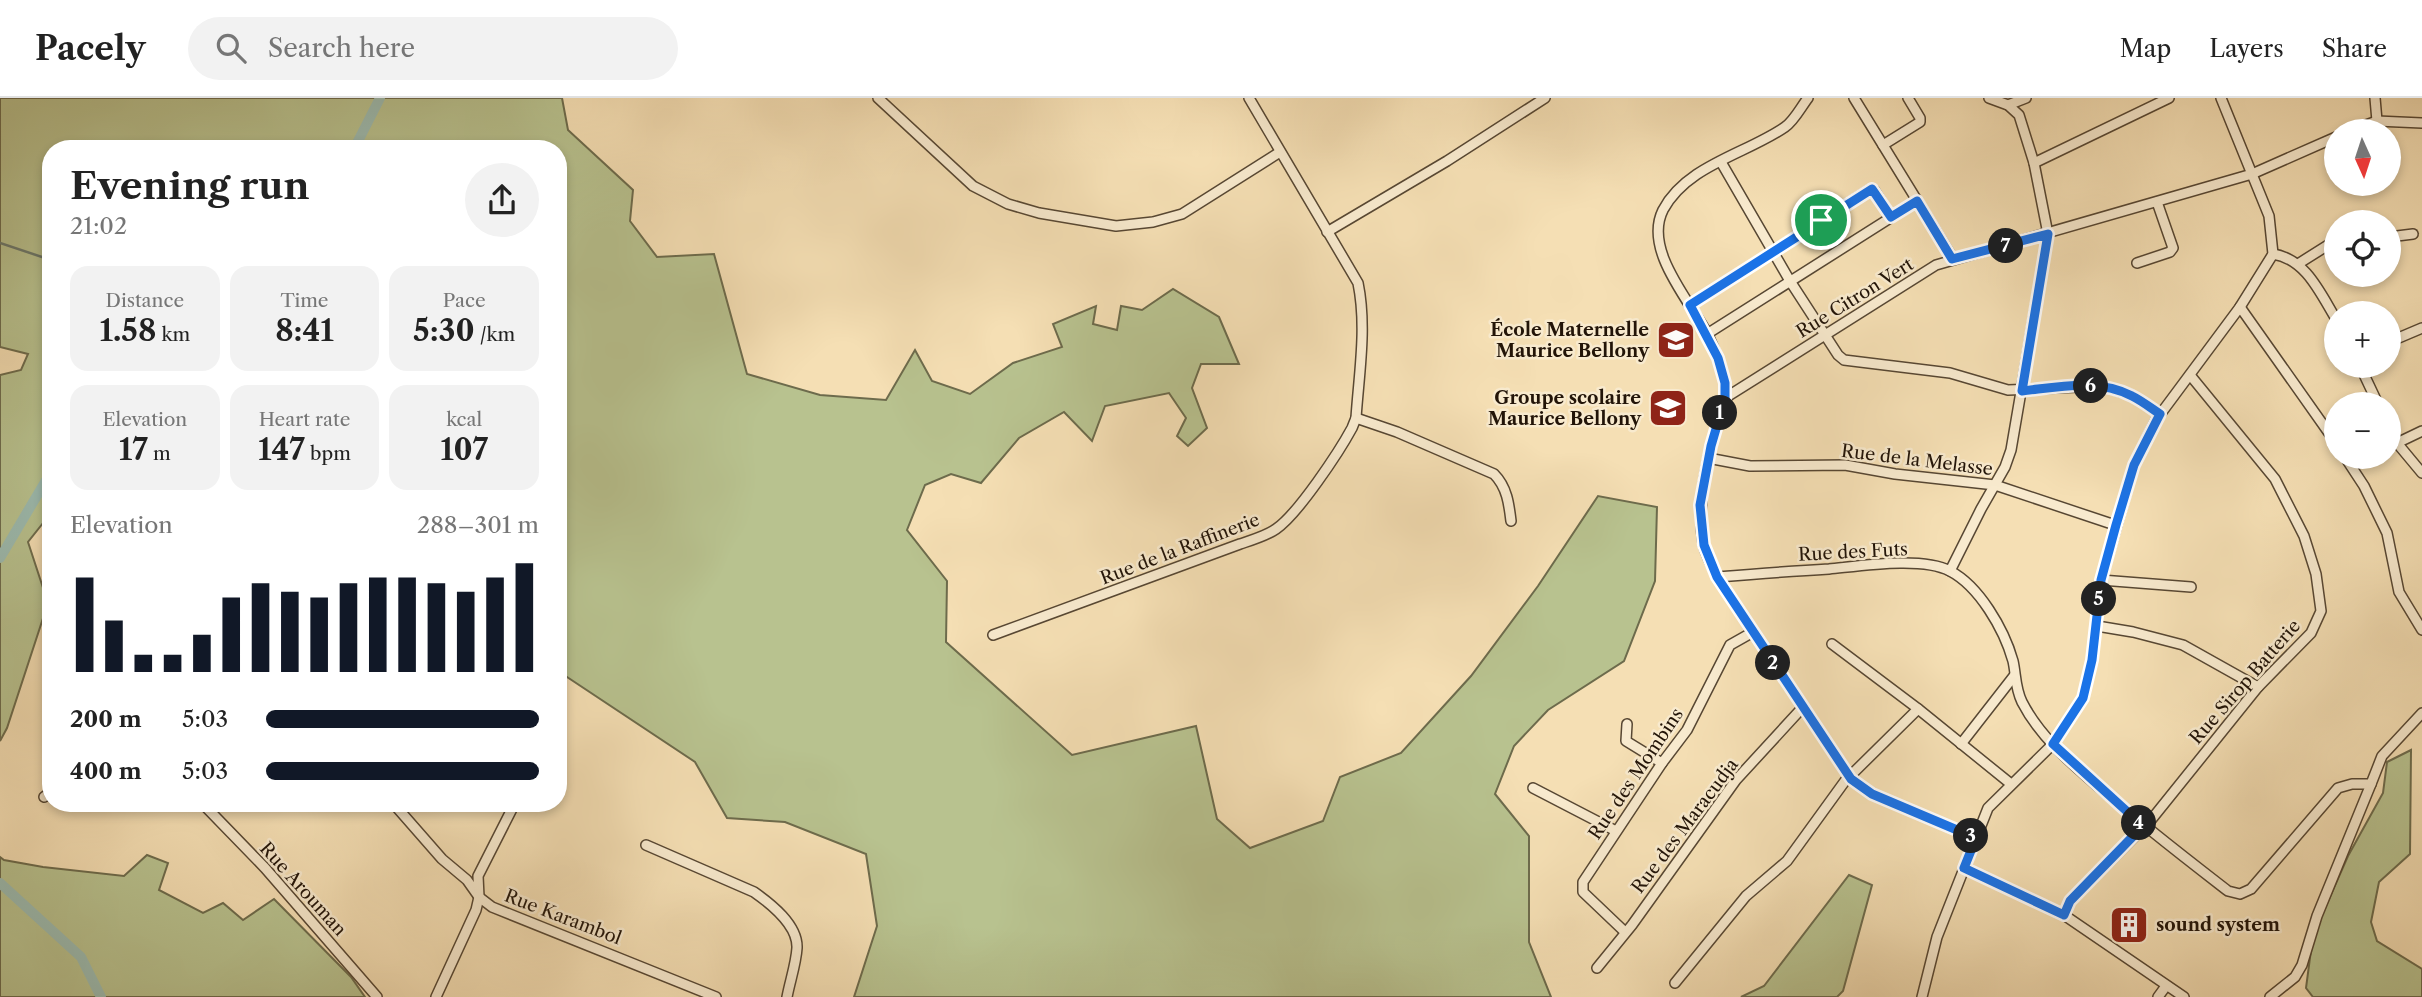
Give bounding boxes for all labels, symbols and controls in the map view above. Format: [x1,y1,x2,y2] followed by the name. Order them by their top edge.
[188,17,678,80] search box
[35,28,146,69] text: Pacely
[212,29,250,67] icon: search
[268,32,415,64] text: Search here
[2120,34,2171,63] text: Map
[2209,34,2284,63] text: Layers
[2322,34,2387,63] text: Share
[2324,119,2401,196] north arrow
[2324,119,2401,469] map controls
[70,162,310,209] text: Evening run
[465,163,539,237] button: share
[1791,190,1851,250] pin
[1802,201,1840,239] icon: arrive
[2324,210,2401,287] button: locate
[70,212,127,240] text: 21:02
[1988,228,2024,264] pin: 7
[2001,234,2010,257] text: 7
[1792,253,1918,343] street label: Rue Citron Vert
[106,289,184,312] text: Distance
[280,289,329,312] text: Time
[443,289,486,312] text: Pace
[2324,301,2401,378] button: +
[100,312,156,349] text: 1.58
[275,312,334,349] text: 8:41
[413,312,475,349] text: 5:30
[1490,318,1650,362] place label: École Maternelle Maurice Bellony
[1655,319,1697,361] school or university icon: École Maternelle Maurice Bellony
[156,323,190,346] text: km
[475,323,515,346] text: /km
[2074,368,2108,404] pin: 6
[2085,374,2096,397] text: 6
[1488,387,1642,430] place label: Groupe scolaire Maurice Bellony
[1647,387,1689,429] school or university icon: Groupe scolaire Maurice Bellony
[2324,392,2401,469] button: −
[1702,396,1738,430] pin: 1
[1715,401,1724,424] text: 1
[102,408,187,431] text: Elevation
[259,408,350,431] text: Heart rate
[446,408,482,431] text: kcal
[119,431,148,468] text: 17
[258,431,305,468] text: 147
[440,431,488,468] text: 107
[1840,440,1994,480] street label: Rue de la Melasse
[148,442,171,465] text: m
[305,442,351,465] text: bpm
[1097,508,1263,590] street label: Rue de la Raffinerie
[70,511,173,539] text: Elevation
[417,511,539,539] text: 288–301 m
[1798,538,1908,566] street label: Rue des Futs
[2082,582,2116,616] pin: 5
[2093,587,2104,610] text: 5
[2185,615,2305,749] street label: Rue Sirop Batterie
[1756,646,1790,680] pin: 2
[1767,651,1778,674] text: 2
[1584,704,1688,844] street label: Rue des Mombins
[70,705,142,733] text: 200 m
[182,705,228,733] text: 5:03
[1627,754,1743,898] street label: Rue des Maracudja
[70,757,142,785] text: 400 m
[182,757,228,785] text: 5:03
[2122,806,2156,840] pin: 4
[2133,811,2144,834] text: 4
[1954,818,1988,854] pin: 3
[1965,824,1976,847] text: 3
[255,838,351,940] street label: Rue Arouman
[501,885,625,949] street label: Rue Karambol
[2108,904,2150,946] building icon: sound system
[2156,914,2280,936] place label: sound system

